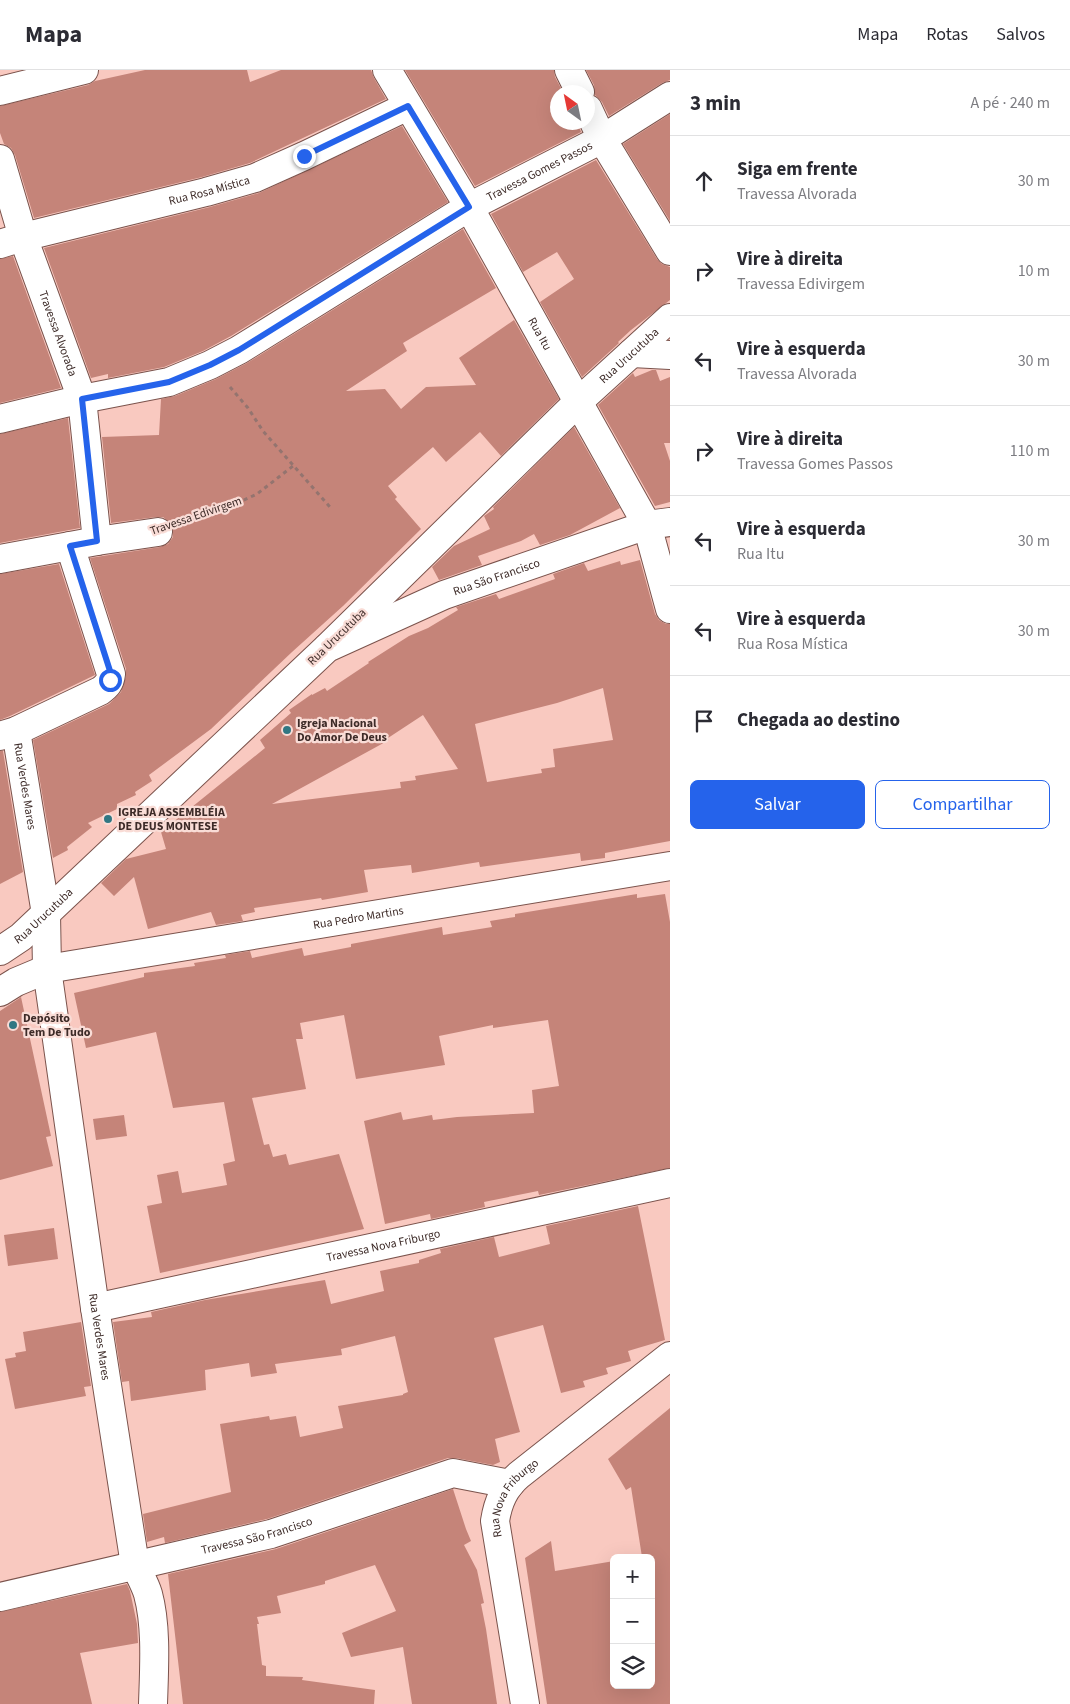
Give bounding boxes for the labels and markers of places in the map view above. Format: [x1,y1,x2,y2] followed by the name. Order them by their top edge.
[297,715,387,746] place label: Igreja Nacional Do Amor De Deus
[281,724,293,736] marker: Igreja Nacional Do Amor De Deus
[118,804,225,835] place label: IGREJA ASSEMBLÉIA DE DEUS MONTESE
[102,813,114,825] marker: IGREJA ASSEMBLÉIA DE DEUS MONTESE
[23,1010,91,1041] place label: Depósito Tem De Tudo
[7,1019,19,1031] marker: Depósito Tem De Tudo

